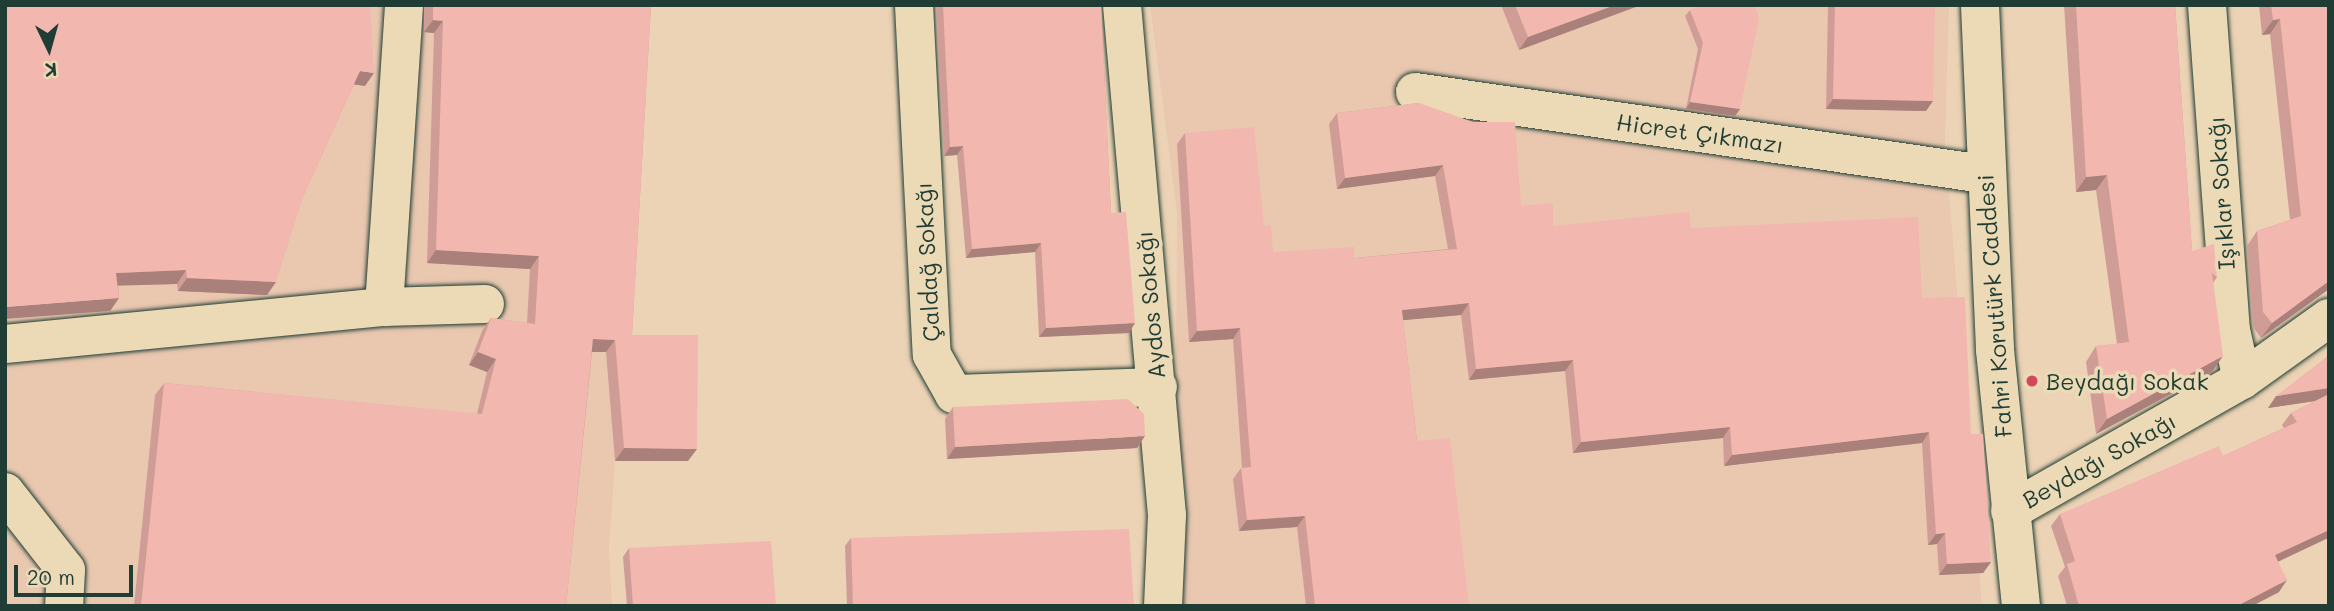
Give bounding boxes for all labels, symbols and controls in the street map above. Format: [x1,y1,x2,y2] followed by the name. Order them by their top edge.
[14,14,84,84] north arrow
[44,57,58,83] text: K
[1615,108,1785,158] street label: Hicret Çıkmazı
[2202,116,2240,270] street label: Işıklar Sokağı
[1971,173,2017,439] street label: Fahri Korutürk Caddesi
[909,181,945,343] street label: Çaldağ Sokağı
[1130,230,1170,380] street label: Aydos Sokağı
[2046,367,2209,395] place label: Beydağı Sokak
[2024,373,2040,389] marker: Beydağı Sokak
[2018,406,2180,514] street label: Beydağı Sokağı
[18,552,136,596] scale bar
[27,563,75,590] text: 20 m

